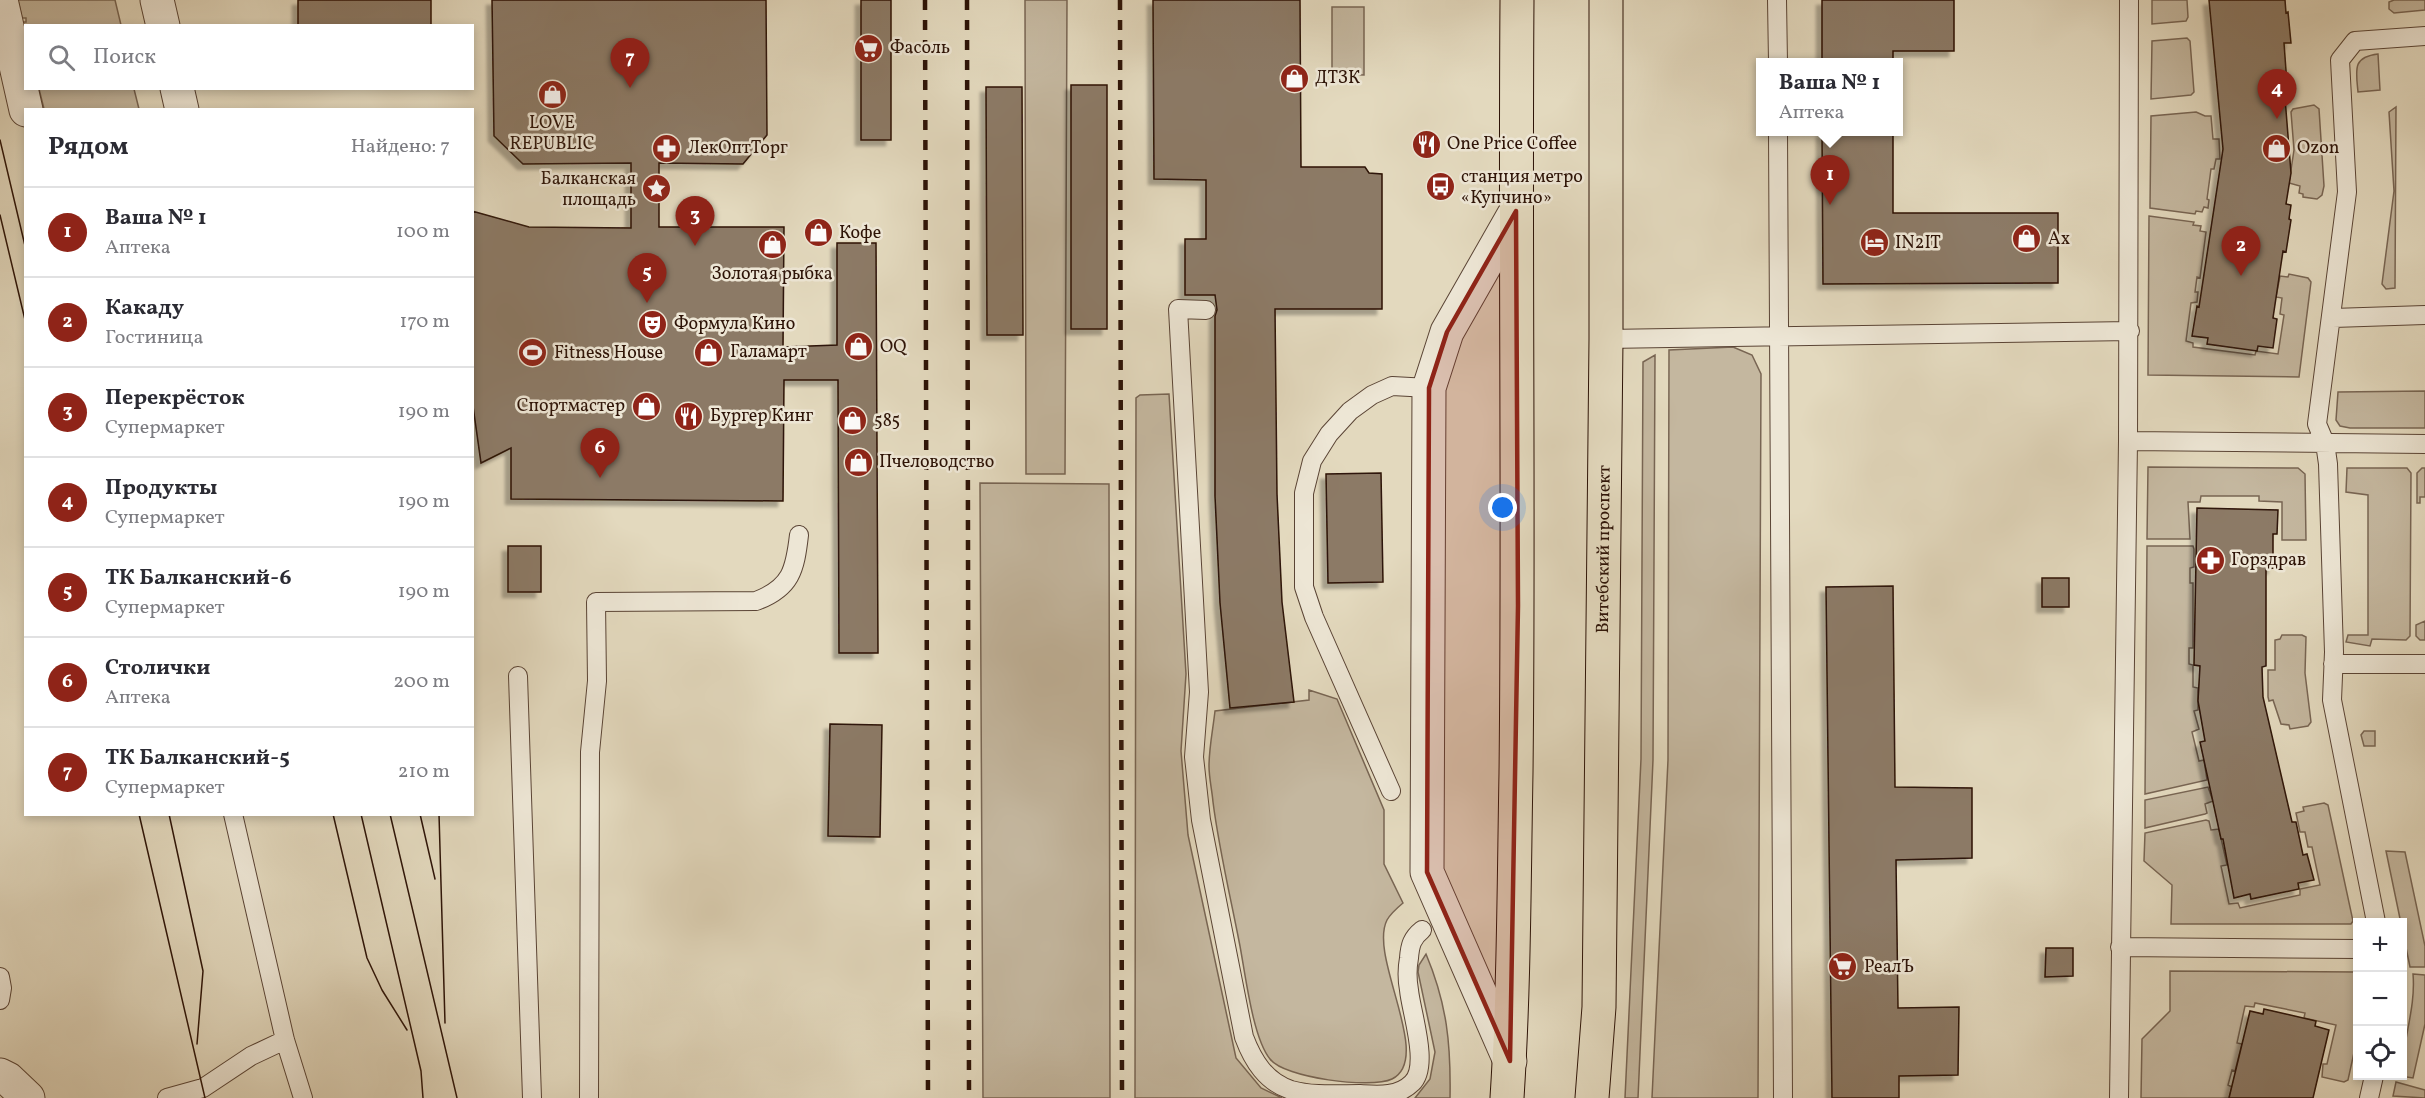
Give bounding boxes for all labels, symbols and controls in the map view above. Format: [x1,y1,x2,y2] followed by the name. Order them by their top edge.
[24,24,474,90] search box
[853,32,885,64] supermarket icon: Фасоль
[890,36,950,61] place label: Фасоль
[610,38,650,88] pin: 7
[45,41,78,74] icon: search
[93,42,156,73] text: Поиск
[1756,58,1903,136] popup
[1278,62,1310,94] shop icon: ДТЗК
[1315,66,1360,91] place label: ДТЗК
[1779,68,1880,99] text: Ваша № 1
[2258,70,2296,119] pin: 4
[536,78,568,110] shop icon: LOVE REPUBLIC
[1779,99,1844,127] text: Аптека
[509,111,595,157] place label: LOVE REPUBLIC
[1410,128,1442,160] restaurant icon: One Price Coffee
[48,129,128,165] text: Рядом
[651,132,683,164] pharmacy icon: ЛекОптТорг
[1447,132,1577,157] place label: One Price Coffee
[2260,132,2292,164] shop icon: Ozon
[351,133,450,161] text: Найдено: 7
[688,136,788,161] place label: ЛекОптТорг
[2297,136,2340,161] place label: Ozon
[1810,156,1850,205] pin: 1
[1461,165,1583,211] place label: станция метро «Купчино»
[541,167,636,213] place label: Балканская площадь
[1424,171,1456,203] bus stop icon: станция метро «Купчино»
[641,173,673,205] place icon: Балканская площадь
[676,196,714,246] pin: 3
[105,203,207,234] text: Ваша № 1
[802,217,834,249] shop icon: Кофе
[63,218,72,246] text: 1
[396,218,450,246] text: 100 m
[839,221,881,246] place label: Кофе
[2011,223,2043,255] shop icon: Ах
[2222,226,2260,276] pin: 2
[1858,227,1890,259] hotel icon: IN2IT
[2048,227,2070,252] place label: Ах
[756,229,788,261] shop icon: Золотая рыбка
[1895,231,1941,256] place label: IN2IT
[105,234,171,262] text: Аптека
[628,254,666,303] pin: 5
[711,262,833,287] place label: Золотая рыбка
[105,293,184,324] text: Какаду
[62,308,73,336] text: 2
[400,308,450,336] text: 170 m
[637,308,669,340] theatre icon: Формула Кино
[674,312,795,337] place label: Формула Кино
[105,324,203,352] text: Гостиница
[843,331,875,363] shop icon: OQ
[880,335,907,360] place label: OQ
[693,336,725,368] shop icon: Галамарт
[517,337,549,369] sports icon: Fitness House
[730,340,807,365] place label: Галамарт
[554,341,663,366] place label: Fitness House
[105,383,245,414] text: Перекрёсток
[630,390,662,422] shop icon: Спортмастер
[517,394,625,419] place label: Спортмастер
[62,398,73,426] text: 3
[398,398,450,426] text: 190 m
[673,400,705,432] restaurant icon: Бургер Кинг
[710,404,813,429] place label: Бургер Кинг
[837,405,869,437] shop icon: 585
[874,409,900,434] place label: 585
[105,414,225,442] text: Супермаркет
[580,428,620,478] pin: 6
[842,446,874,478] shop icon: Пчеловодство
[879,450,994,475] place label: Пчеловодство
[1590,465,1617,634] street label: Витебский проспект
[105,473,217,504] text: Продукты
[61,488,74,516] text: 4
[398,488,450,516] text: 190 m
[1488,493,1517,522] your location
[105,504,225,532] text: Супермаркет
[2194,544,2226,576] pharmacy icon: Горздрав
[2231,548,2306,573] place label: Горздрав
[105,563,292,594] text: ТК Балканский-6
[63,578,72,606] text: 5
[398,578,450,606] text: 190 m
[105,594,225,622] text: Супермаркет
[105,653,210,684] text: Столички
[62,668,73,696] text: 6
[393,668,450,696] text: 200 m
[105,684,171,712] text: Аптека
[105,743,290,774] text: ТК Балканский-5
[63,758,72,786] text: 7
[398,758,450,786] text: 210 m
[105,774,225,802] text: Супермаркет
[2353,918,2407,1080] map controls
[2353,918,2407,972] button: +
[1827,951,1859,983] supermarket icon: РеалЪ
[1864,955,1914,980] place label: РеалЪ
[2353,972,2407,1026] button: −
[2353,1026,2407,1080] button: locate

